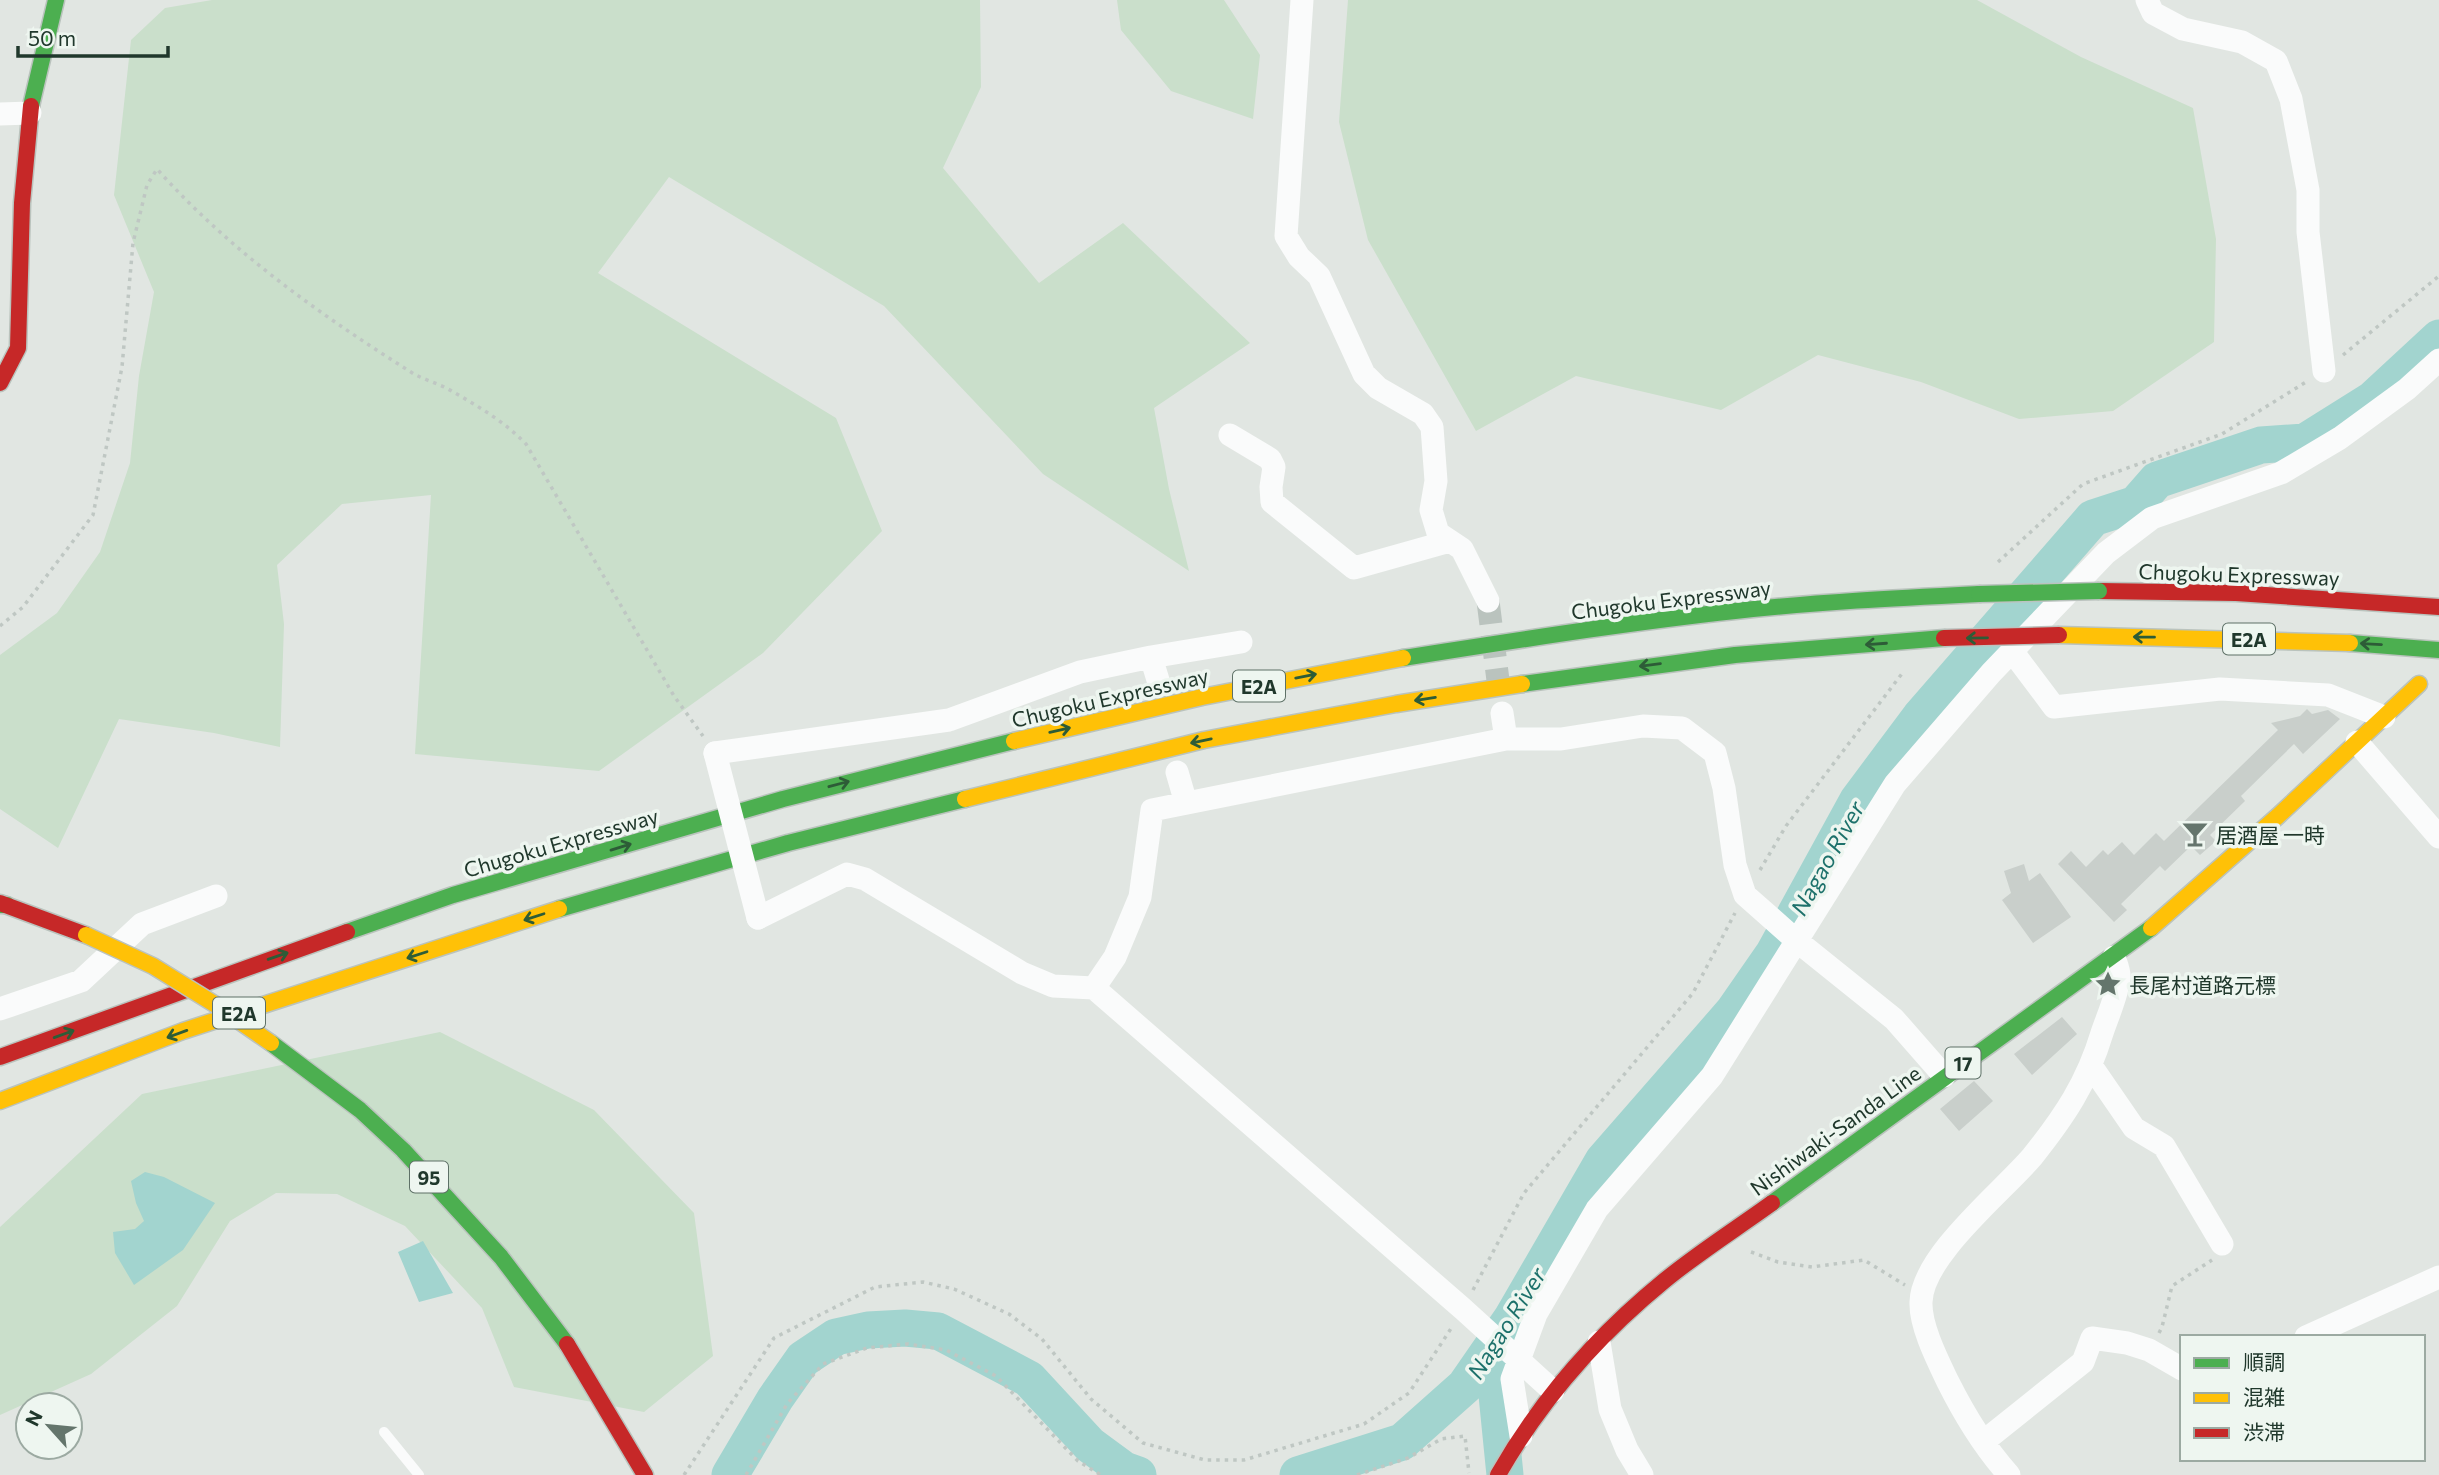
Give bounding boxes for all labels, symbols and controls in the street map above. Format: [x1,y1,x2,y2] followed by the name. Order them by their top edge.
[18,14,168,58] scale bar
[28,25,76,50] text: 50 m
[2138,558,2340,590] street label: Chugoku Expressway
[1570,574,1773,624] street label: Chugoku Expressway
[2223,624,2275,654] road number: E2A
[2132,630,2155,643] one-way arrow
[1966,631,1989,644] one-way arrow
[2360,637,2383,650] one-way arrow
[1865,638,1888,651] one-way arrow
[1639,659,1662,672] one-way arrow
[1009,662,1211,732] street label: Chugoku Expressway
[1294,669,1317,683] one-way arrow
[1233,670,1285,702] road number: E2A
[1414,693,1437,706] one-way arrow
[1048,723,1071,736] one-way arrow
[1190,735,1213,749] one-way arrow
[827,777,850,790] one-way arrow
[1784,795,1870,920] water label: Nagao River
[461,802,661,882] street label: Chugoku Expressway
[2180,819,2210,849] bar icon: 居酒屋 一時
[2216,822,2325,847] place label: 居酒屋 一時
[609,840,631,853] one-way arrow
[523,911,545,924] one-way arrow
[267,949,289,962] one-way arrow
[406,950,428,962] one-way arrow
[2093,969,2123,999] place icon: 長尾村道路元標
[2129,972,2276,997] place label: 長尾村道路元標
[213,998,265,1028] road number: E2A
[53,1026,75,1039] one-way arrow
[167,1028,189,1041] one-way arrow
[1946,1048,1980,1078] road number: 17
[1745,1060,1925,1200] street label: Nishiwaki-Sanda Line
[410,1162,448,1192] road number: 95
[1461,1261,1552,1384] water label: Nagao River
[2180,1335,2425,1461] legend
[2243,1349,2285,1374] text: 順調
[2243,1384,2285,1409] text: 混雑
[14,1391,84,1461] north arrow
[20,1406,47,1430] text: N
[2243,1419,2285,1444] text: 渋滞

